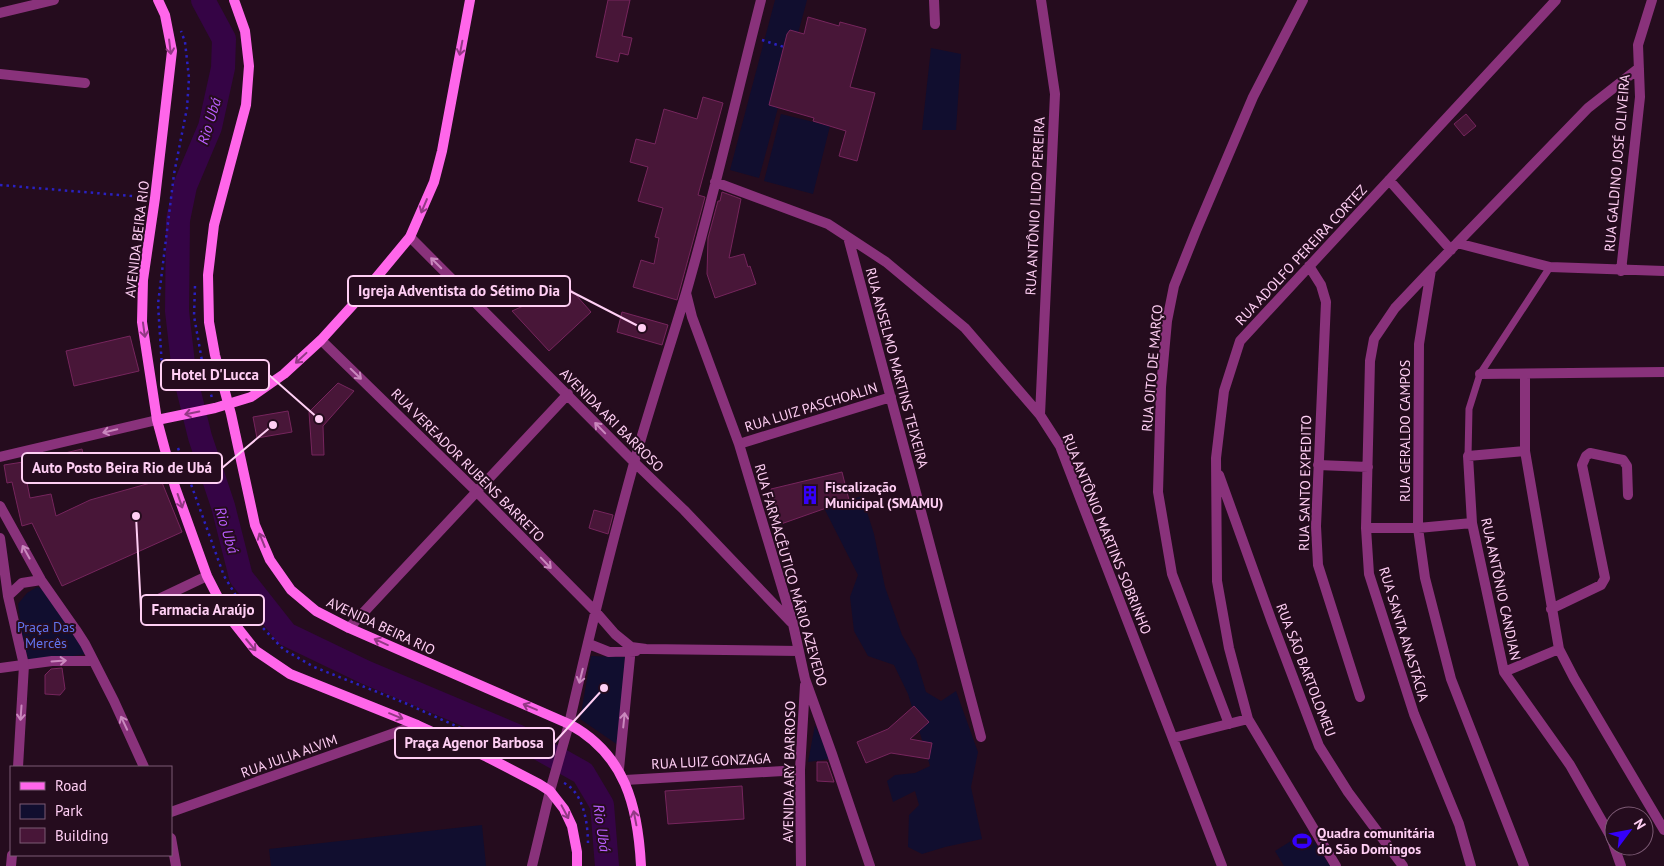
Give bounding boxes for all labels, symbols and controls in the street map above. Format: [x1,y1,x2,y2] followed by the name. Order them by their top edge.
[165,38,175,54] one-way arrow
[456,39,466,55] one-way arrow
[1600,73,1634,252] street label: RUA GALDINO JOSÉ OLIVEIRA
[193,95,225,147] water label: Rio Ubá
[1021,115,1049,296] street label: RUA ANTÔNIO ILIDO PEREIRA
[121,179,153,299] street label: AVENIDA BEIRA RIO
[1231,181,1371,329] street label: RUA ADOLFO PEREIRA CORTEZ
[419,198,429,213] one-way arrow
[430,257,442,270] one-way arrow
[862,266,933,471] street label: RUA ANSELMO MARTINS TEIXEIRA
[348,276,570,306] callout: Igreja Adventista do Sétimo Dia
[358,281,560,300] text: Igreja Adventista do Sétimo Dia
[1137,304,1167,432] street label: RUA OITO DE MARÇO
[139,321,149,337] one-way arrow
[295,353,308,364] one-way arrow
[161,360,269,390] callout: Hotel D'Lucca
[1396,360,1414,502] street label: RUA GERALDO CAMPOS
[556,364,668,476] street label: AVENIDA ARI BARROSO
[171,365,259,384] text: Hotel D'Lucca
[350,368,363,380] one-way arrow
[742,378,880,436] street label: RUA LUIZ PASCHOALIN
[388,385,548,545] street label: RUA VEREADOR RUBENS BARRETO
[185,409,201,418] one-way arrow
[1295,415,1315,551] street label: RUA SANTO EXPEDITO
[595,422,607,434] one-way arrow
[102,427,118,436] one-way arrow
[1058,431,1156,637] street label: RUA ANTÔNIO MARTINS SOBRINHO
[22,453,222,483] callout: Auto Posto Beira Rio de Ubá
[32,458,212,477] text: Auto Posto Beira Rio de Ubá
[751,462,831,688] street label: RUA FARMACÊUTICO MÁRIO AZEVEDO
[825,478,943,512] place label: Fiscalização Municipal (SMAMU)
[799,484,821,506] building icon: Fiscalização Municipal (SMAMU)
[176,493,185,508] one-way arrow
[211,504,243,556] water label: Rio Ubá
[1477,516,1525,662] street label: RUA ANTÔNIO CANDIAN
[256,533,266,548] one-way arrow
[21,545,30,560] one-way arrow
[540,556,552,569] one-way arrow
[1375,565,1433,704] street label: RUA SANTA ANASTÁCIA
[324,593,438,659] street label: AVENIDA BEIRA RIO
[141,595,264,625] callout: Farmacia Araújo
[152,600,254,619] text: Farmacia Araújo
[1272,601,1340,739] street label: RUA SÃO BARTOLOMEU
[17,618,75,652] park label: Praça Das Mercês
[374,637,389,647] one-way arrow
[246,638,257,651] one-way arrow
[51,656,67,665] one-way arrow
[576,667,585,683] one-way arrow
[523,701,538,711] one-way arrow
[779,701,799,843] street label: AVENIDA ARY BARROSO
[17,705,26,721] one-way arrow
[388,712,403,722] one-way arrow
[619,712,629,728] one-way arrow
[119,716,128,731] one-way arrow
[395,728,554,758] callout: Praça Agenor Barbosa
[238,730,340,782] street label: RUA JULIA ALVIM
[404,733,544,752] text: Praça Agenor Barbosa
[651,749,772,773] street label: RUA LUIZ GONZAGA
[10,766,172,856] legend
[55,776,87,795] text: Road
[55,801,83,820] text: Park
[589,803,615,854] water label: Rio Ubá
[560,805,570,820] one-way arrow
[1604,806,1654,856] north arrow
[629,810,639,826] one-way arrow
[1630,815,1650,833] text: N
[1317,824,1435,858] place label: Quadra comunitária do São Domingos
[55,826,109,845] text: Building
[1291,830,1313,852] sports icon: Quadra comunitária do São Domingos

